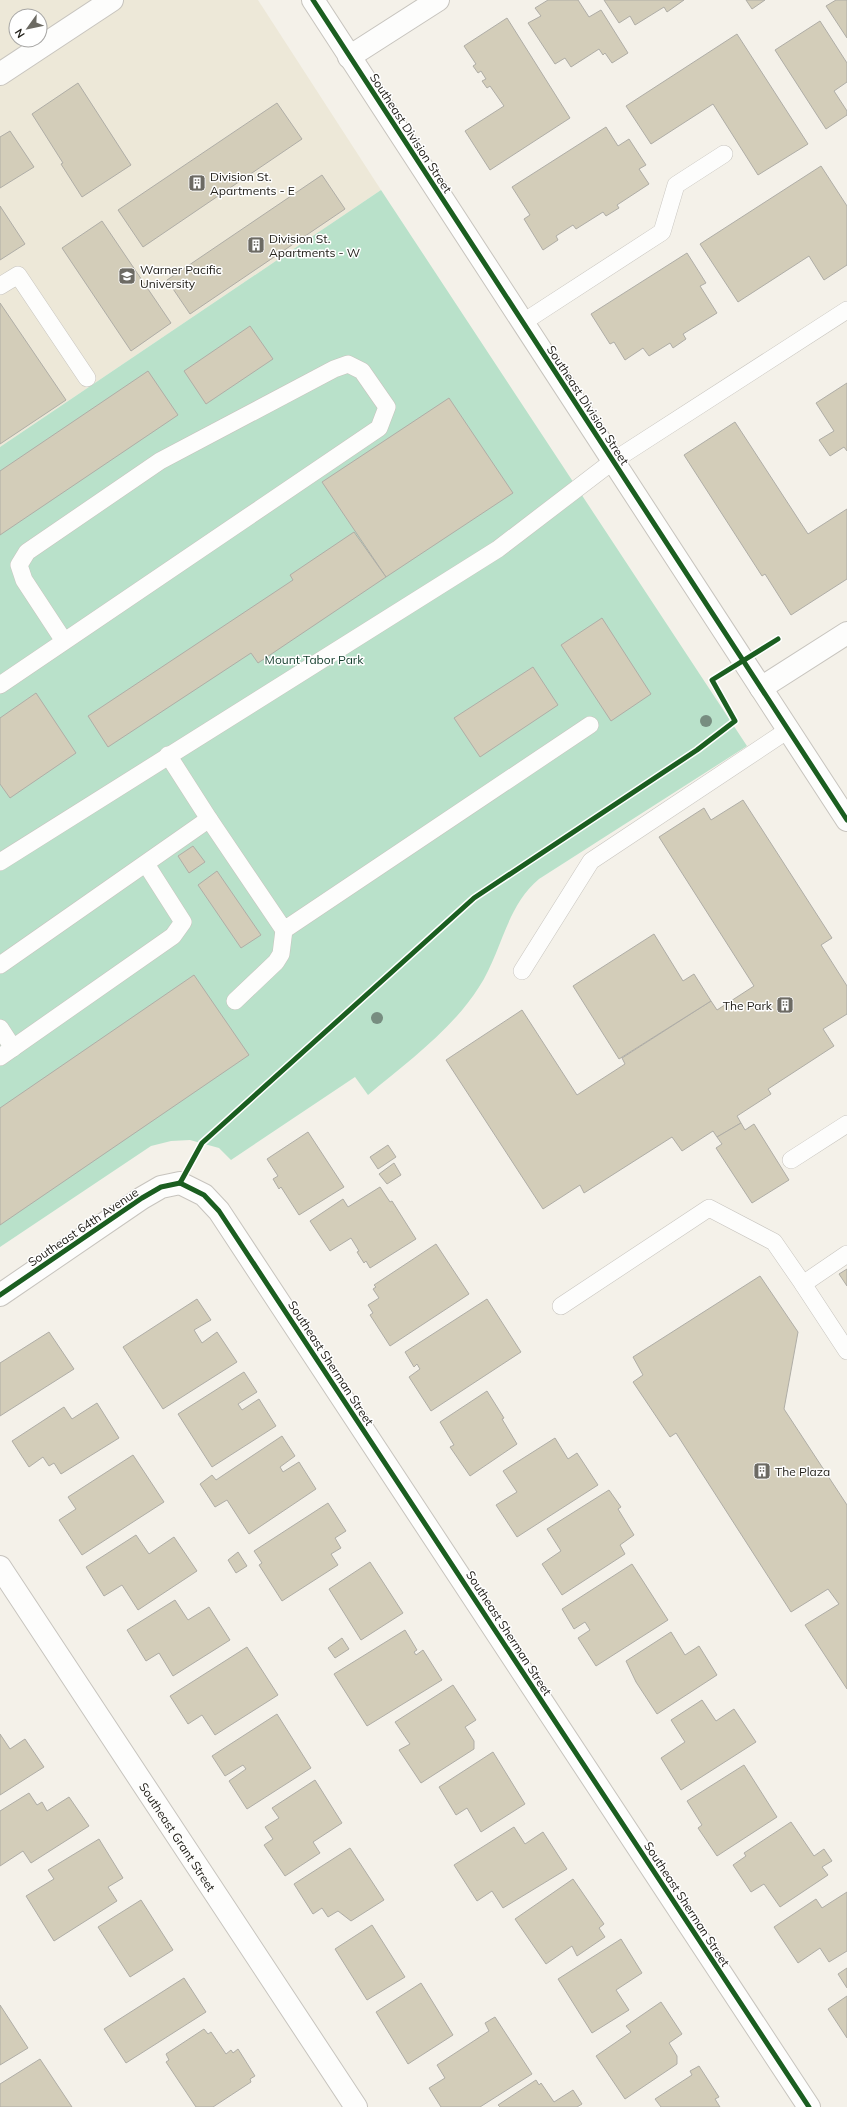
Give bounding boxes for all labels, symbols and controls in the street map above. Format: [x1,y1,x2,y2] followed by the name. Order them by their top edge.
[8,8,48,48] north arrow
[11,26,28,41] text: N
[367,70,455,196] street label: Southeast Division Street
[210,169,295,198] place label: Division St. Apartments - E
[187,173,207,193] building icon: Division St. Apartments - E
[269,231,360,260] place label: Division St. Apartments - W
[246,235,266,255] building icon: Division St. Apartments - W
[140,262,222,291] place label: Warner Pacific University
[117,266,137,286] school or university icon: Warner Pacific University
[544,342,632,468] street label: Southeast Division Street
[265,652,364,667] park label: Mount Tabor Park
[775,995,795,1015] building icon: The Park
[723,998,773,1013] place label: The Park
[25,1184,141,1270] street label: Southeast 64th Avenue
[285,1298,377,1428] street label: Southeast Sherman Street
[752,1461,772,1481] building icon: The Plaza
[775,1464,830,1479] place label: The Plaza
[463,1568,555,1698] street label: Southeast Sherman Street
[136,1779,219,1894] street label: Southeast Grant Street
[641,1839,733,1969] street label: Southeast Sherman Street

